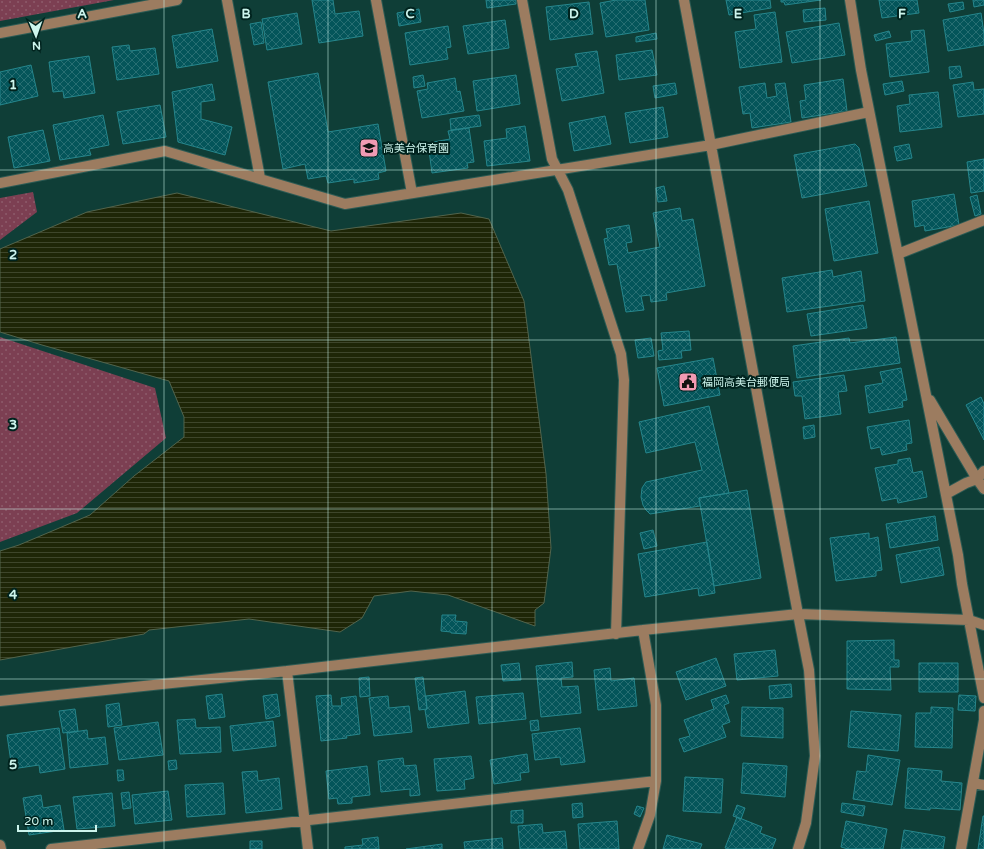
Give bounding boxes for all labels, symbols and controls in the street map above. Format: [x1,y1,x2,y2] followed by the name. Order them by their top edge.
[77,6,87,22] text: A
[241,6,251,22] text: B
[405,6,415,22] text: C
[569,6,579,22] text: D
[734,6,742,22] text: E
[898,6,906,22] text: F
[16,16,56,56] north arrow
[32,39,41,52] text: N
[9,77,17,93] text: 1
[358,137,380,159] school or university icon: 高美台保育園
[383,142,449,155] place label: 高美台保育園
[9,247,17,263] text: 2
[677,371,699,393] public building icon: 福岡高美台郵便局
[702,376,790,389] place label: 福岡高美台郵便局
[9,417,17,433] text: 3
[9,587,18,603] text: 4
[9,757,17,773] text: 5
[18,807,96,833] scale bar
[24,814,53,828] text: 20 m

